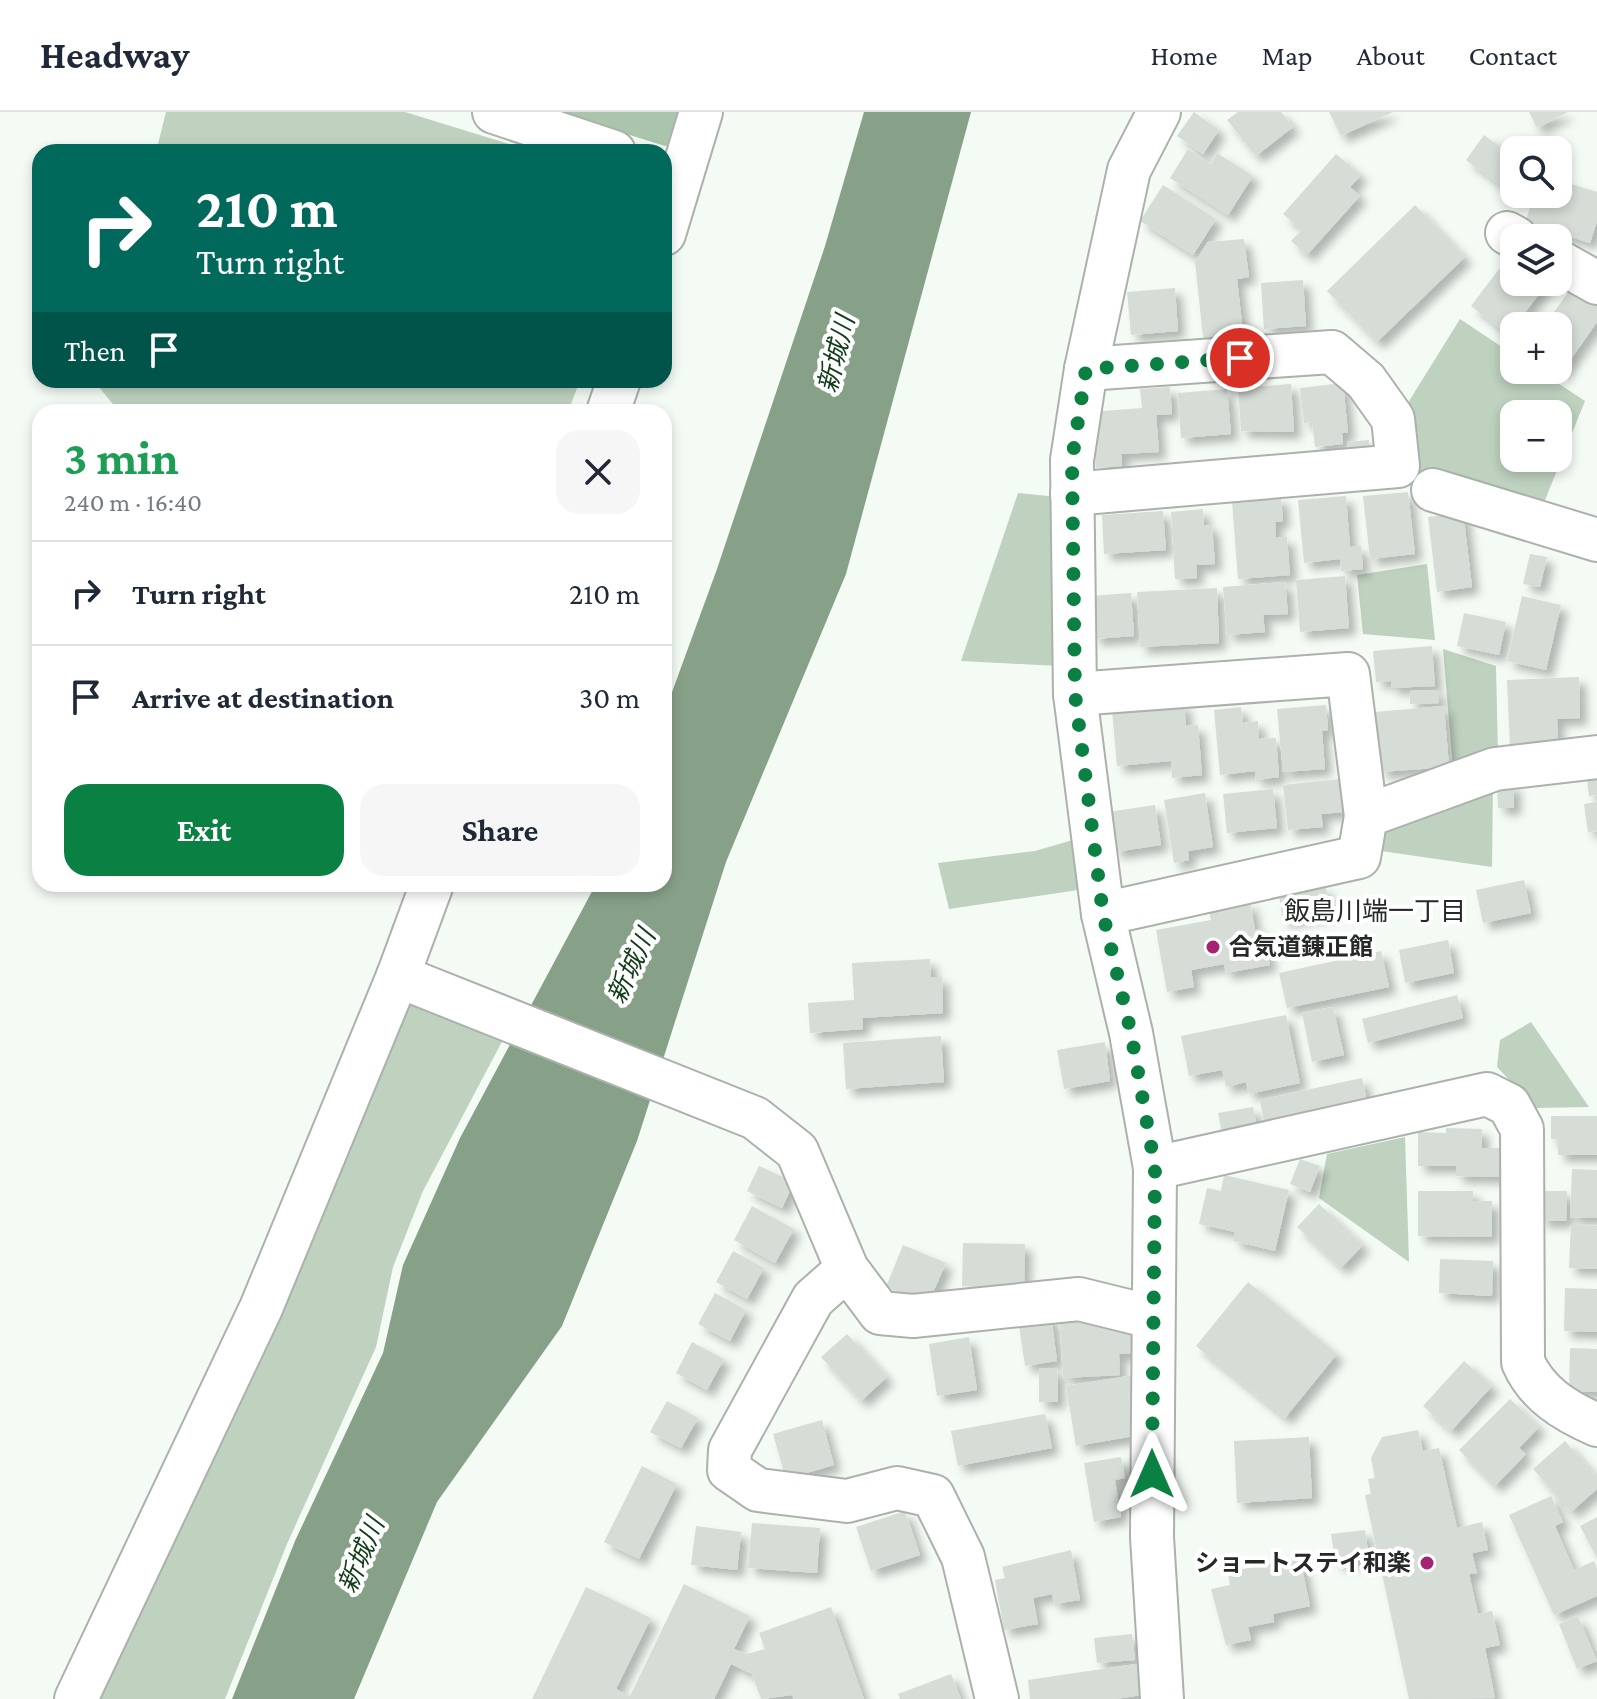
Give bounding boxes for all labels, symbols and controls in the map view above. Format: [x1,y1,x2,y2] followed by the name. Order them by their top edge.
[40,34,190,76] text: Headway
[1151,40,1218,71] text: Home
[1262,40,1313,71] text: Map
[1357,40,1425,71] text: About
[1469,40,1557,71] text: Contact
[1500,136,1572,472] map controls
[1500,136,1572,208] button: search
[64,176,168,280] icon: right
[196,177,338,239] text: 210 m
[1500,224,1572,296] button: layers
[196,242,344,282] text: Turn right
[813,310,861,395] water label: 新城川
[1500,312,1572,384] button: +
[1206,324,1274,392] pin
[142,328,186,372] icon: arrive
[64,334,126,367] text: Then
[1218,336,1262,380] icon: arrive
[1500,400,1572,472] button: −
[556,430,640,514] button: close
[64,431,179,484] text: 3 min
[64,488,202,517] text: 240 m · 16:40
[64,571,108,615] icon: right
[132,577,266,610] text: Turn right
[569,577,640,610] text: 210 m
[64,675,108,719] icon: arrive
[132,681,394,714] text: Arrive at destination
[579,681,640,714] text: 30 m
[64,784,344,876] button: Exit
[360,784,640,876] button: Share
[1284,897,1466,926] district label: 飯島川端一丁目
[602,922,662,1008] water label: 新城川
[1229,933,1373,960] place label: 合気道錬正館
[1204,938,1222,956] marker: 合気道錬正館
[1110,1432,1194,1516] position arrow
[333,1511,391,1597] water label: 新城川
[1195,1549,1411,1576] place label: ショートステイ和楽
[1418,1554,1436,1572] marker: ショートステイ和楽

